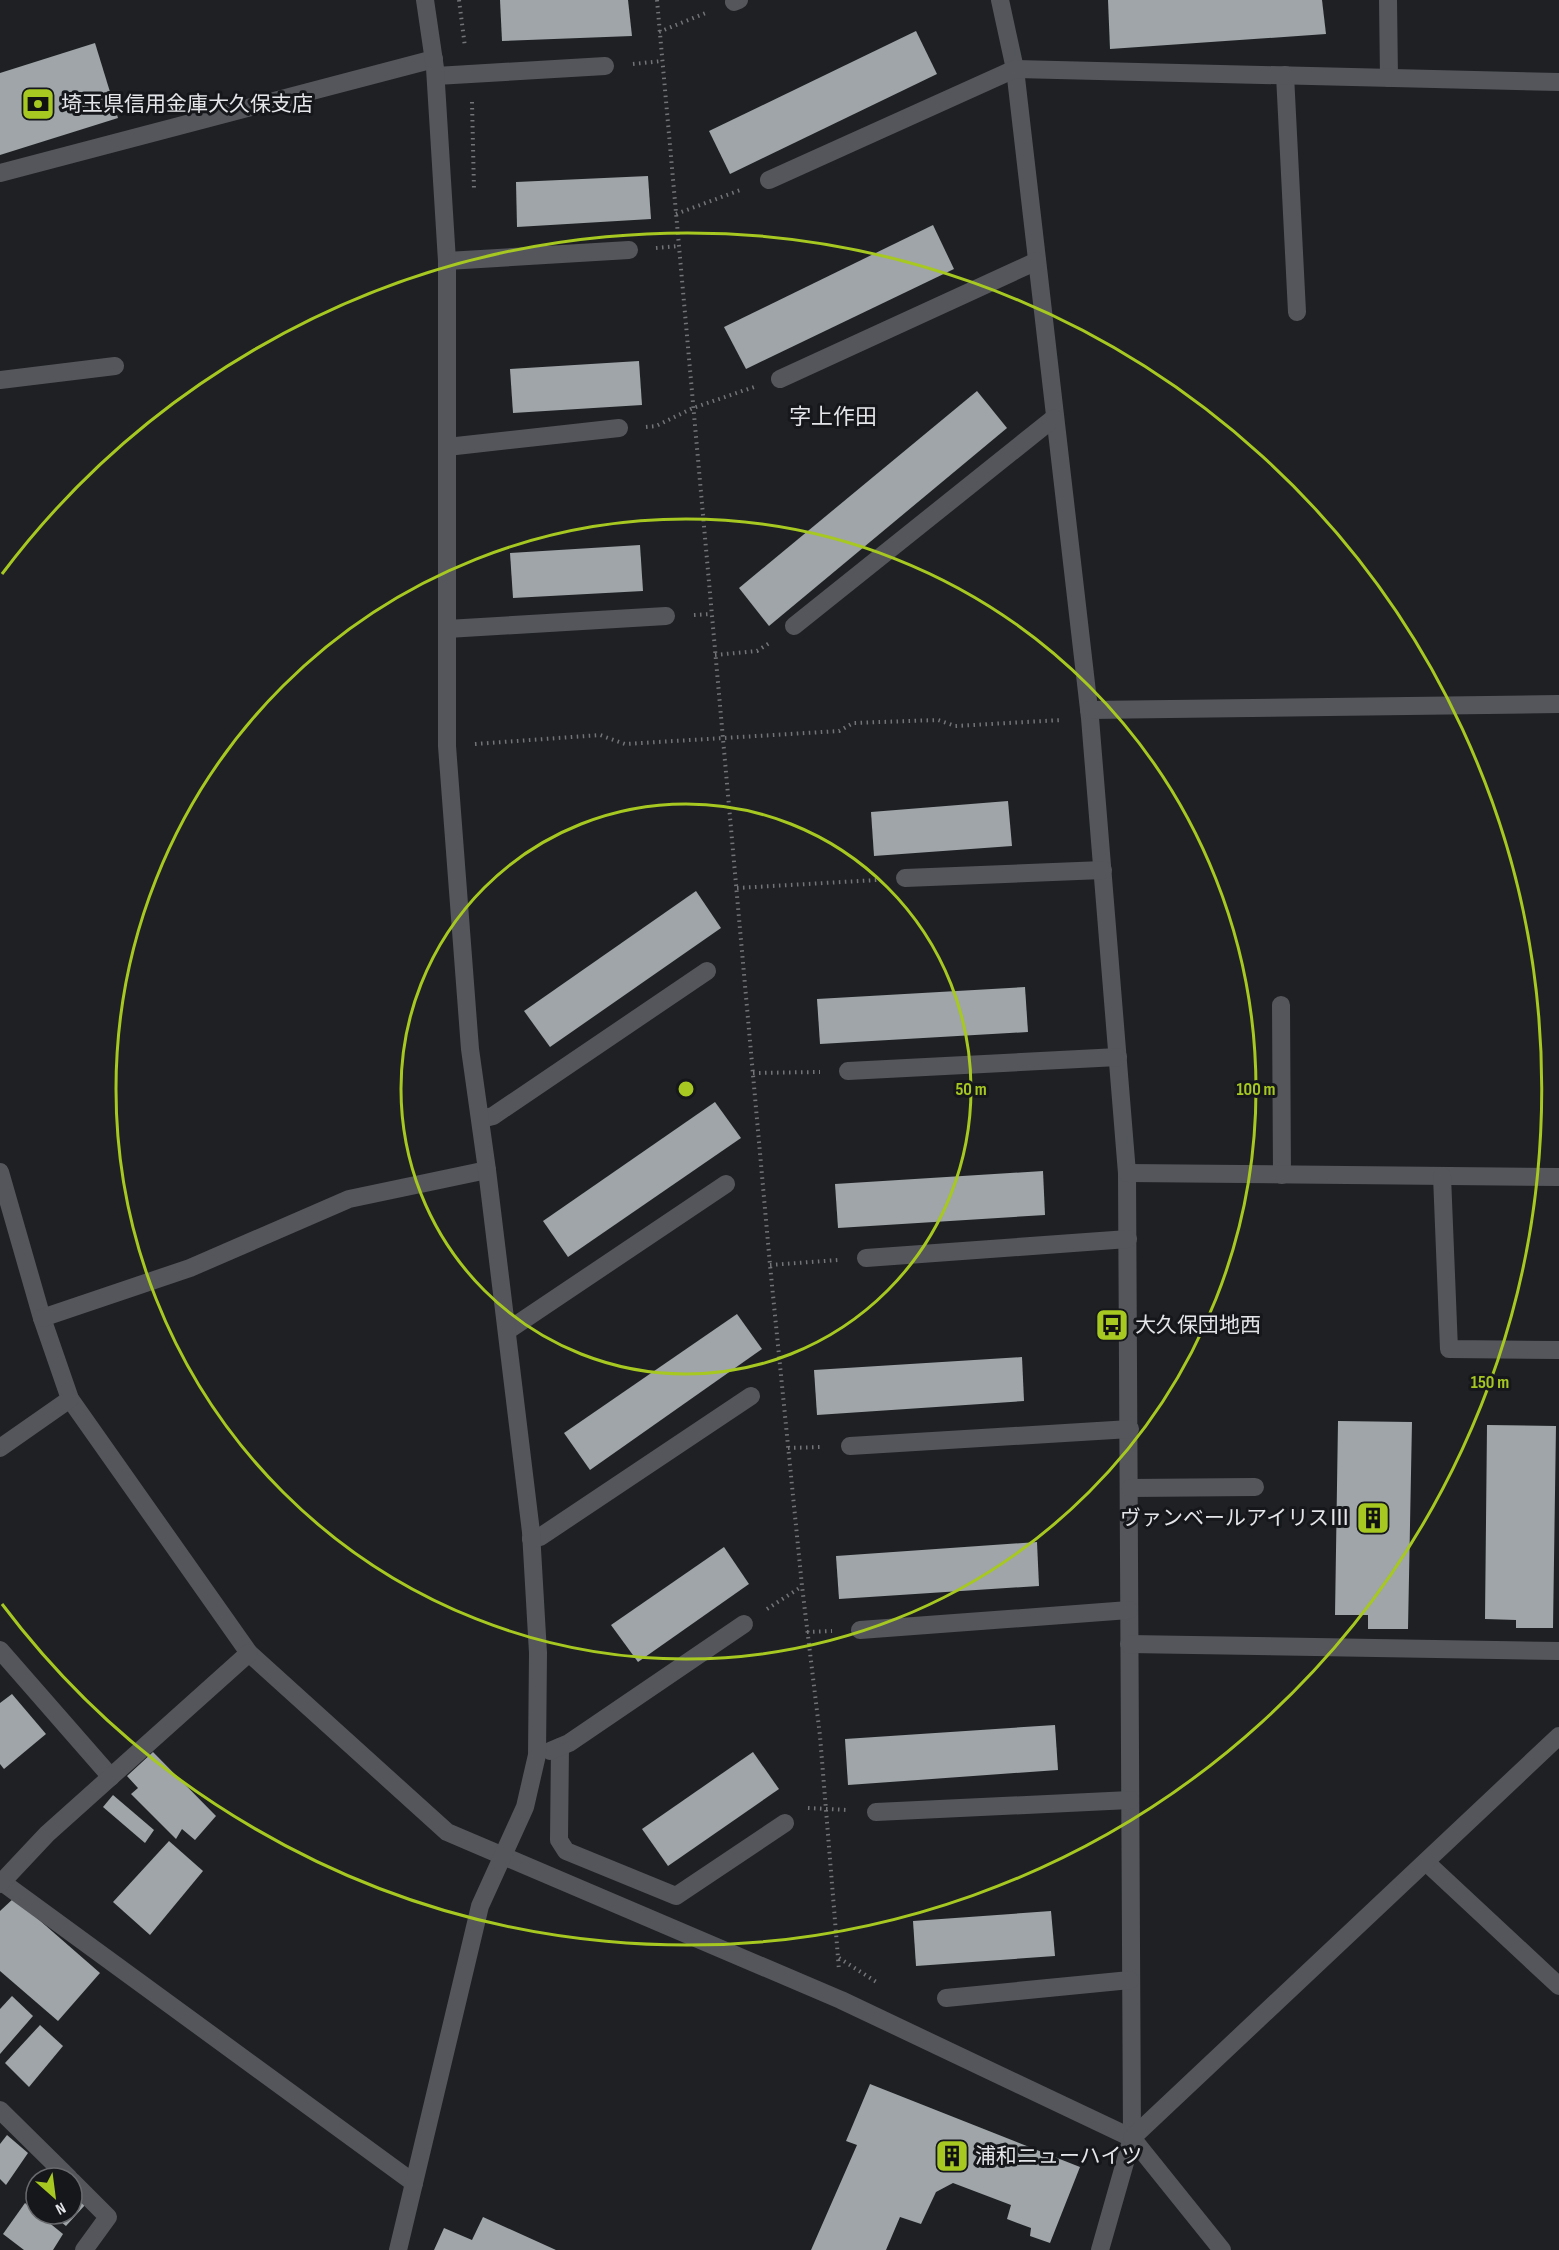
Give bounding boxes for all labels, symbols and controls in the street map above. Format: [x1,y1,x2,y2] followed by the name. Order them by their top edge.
[20,86,56,122] bank icon: 埼玉県信用金庫大久保支店
[61,92,313,117] place label: 埼玉県信用金庫大久保支店
[789,404,877,431] district label: 字上作田
[676,1079,696,1099] centre of rings
[955,1079,987,1100] text: 50 m
[1237,1079,1276,1100] text: 100 m
[1094,1307,1130,1343] bus stop icon: 大久保団地西
[1135,1313,1261,1338] place label: 大久保団地西
[1471,1372,1509,1393] text: 150 m
[1355,1500,1391,1536] building icon: ヴァンベールアイリスⅢ
[1120,1506,1350,1531] place label: ヴァンベールアイリスⅢ
[934,2138,970,2174] building icon: 浦和ニューハイツ
[975,2144,1142,2169] place label: 浦和ニューハイツ
[24,2166,84,2226] north arrow
[52,2198,69,2218] text: N

